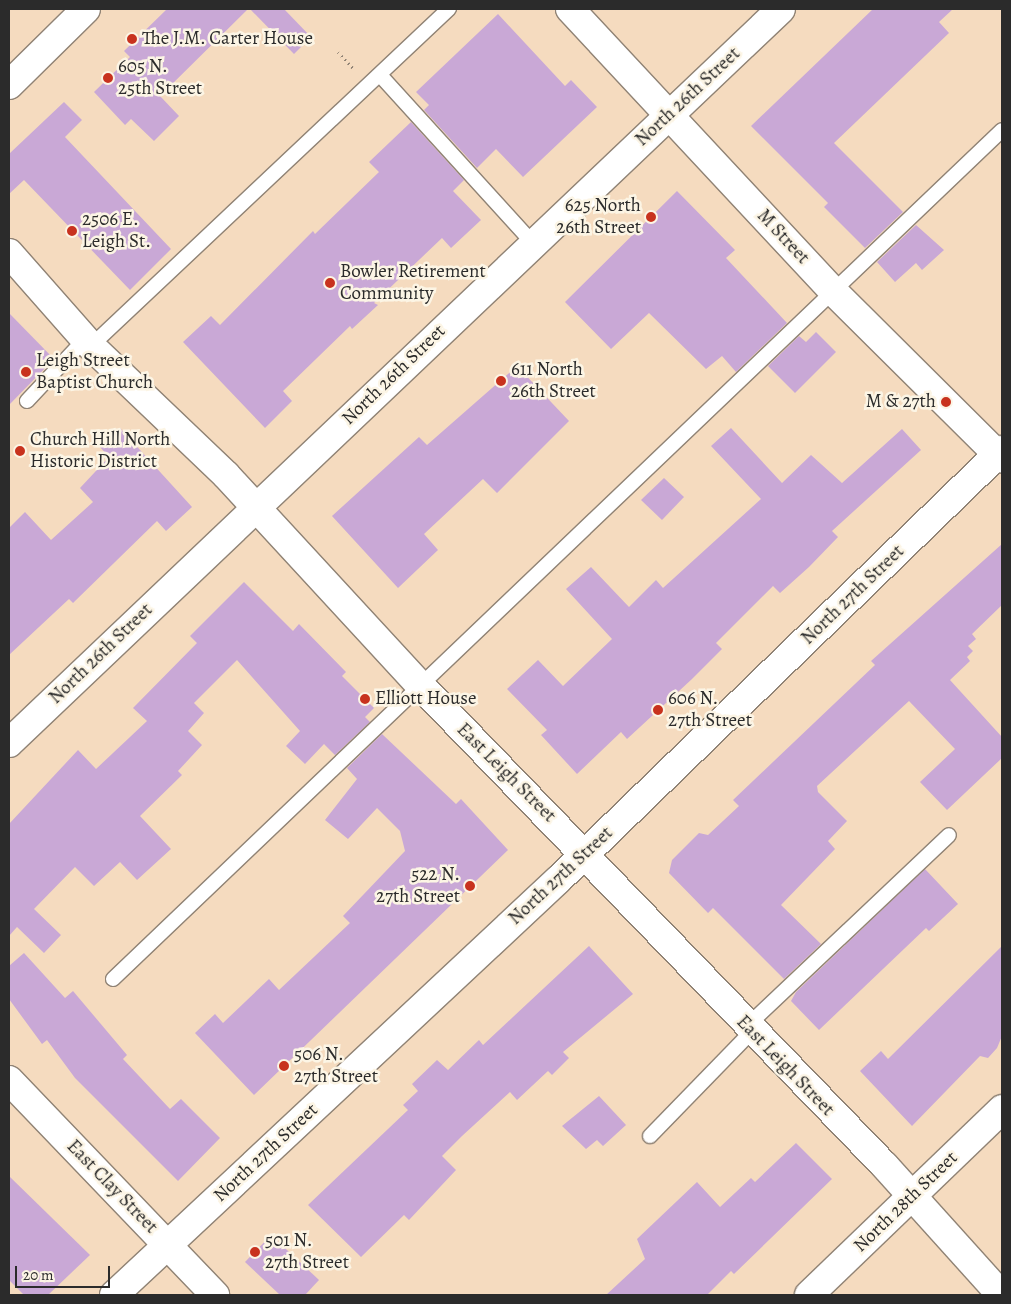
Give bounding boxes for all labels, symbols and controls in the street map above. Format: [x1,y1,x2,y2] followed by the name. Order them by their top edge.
[142,28,313,50] place label: The J.M. Carter House
[126,33,138,45] marker: The J.M. Carter House
[631,43,745,151] street label: North 26th Street
[118,56,202,100] place label: 605 N. 25th Street
[102,72,114,84] marker: 605 N. 25th Street
[556,195,641,239] place label: 625 North 26th Street
[752,205,814,269] street label: M Street
[82,209,151,253] place label: 2506 E. Leigh St.
[645,211,657,223] marker: 625 North 26th Street
[66,225,78,237] marker: 2506 E. Leigh St.
[340,261,486,305] place label: Bowler Retirement Community
[324,277,336,289] marker: Bowler Retirement Community
[338,320,450,430] street label: North 26th Street
[36,350,153,394] place label: Leigh Street Baptist Church
[511,359,596,403] place label: 611 North 26th Street
[20,366,32,378] marker: Leigh Street Baptist Church
[495,375,507,387] marker: 611 North 26th Street
[866,391,936,413] place label: M & 27th
[940,396,952,408] marker: M & 27th
[30,429,170,473] place label: Church Hill North Historic District
[14,445,26,457] marker: Church Hill North Historic District
[797,540,909,650] street label: North 27th Street
[45,599,157,709] street label: North 26th Street
[375,688,476,710] place label: Elliott House
[668,688,752,732] place label: 606 N. 27th Street
[359,693,371,705] marker: Elliott House
[652,704,664,716] marker: 606 N. 27th Street
[452,719,560,827] street label: East Leigh Street
[504,822,618,930] street label: North 27th Street
[376,864,460,908] place label: 522 N. 27th Street
[464,880,476,892] marker: 522 N. 27th Street
[731,1011,839,1121] street label: East Leigh Street
[294,1044,378,1088] place label: 506 N. 27th Street
[278,1060,290,1072] marker: 506 N. 27th Street
[209,1099,323,1207] street label: North 27th Street
[62,1135,162,1239] street label: East Clay Street
[849,1147,963,1257] street label: North 28th Street
[265,1230,349,1274] place label: 501 N. 27th Street
[249,1246,261,1258] marker: 501 N. 27th Street
[18,1256,112,1288] scale bar
[23,1265,54,1285] text: 20 m

